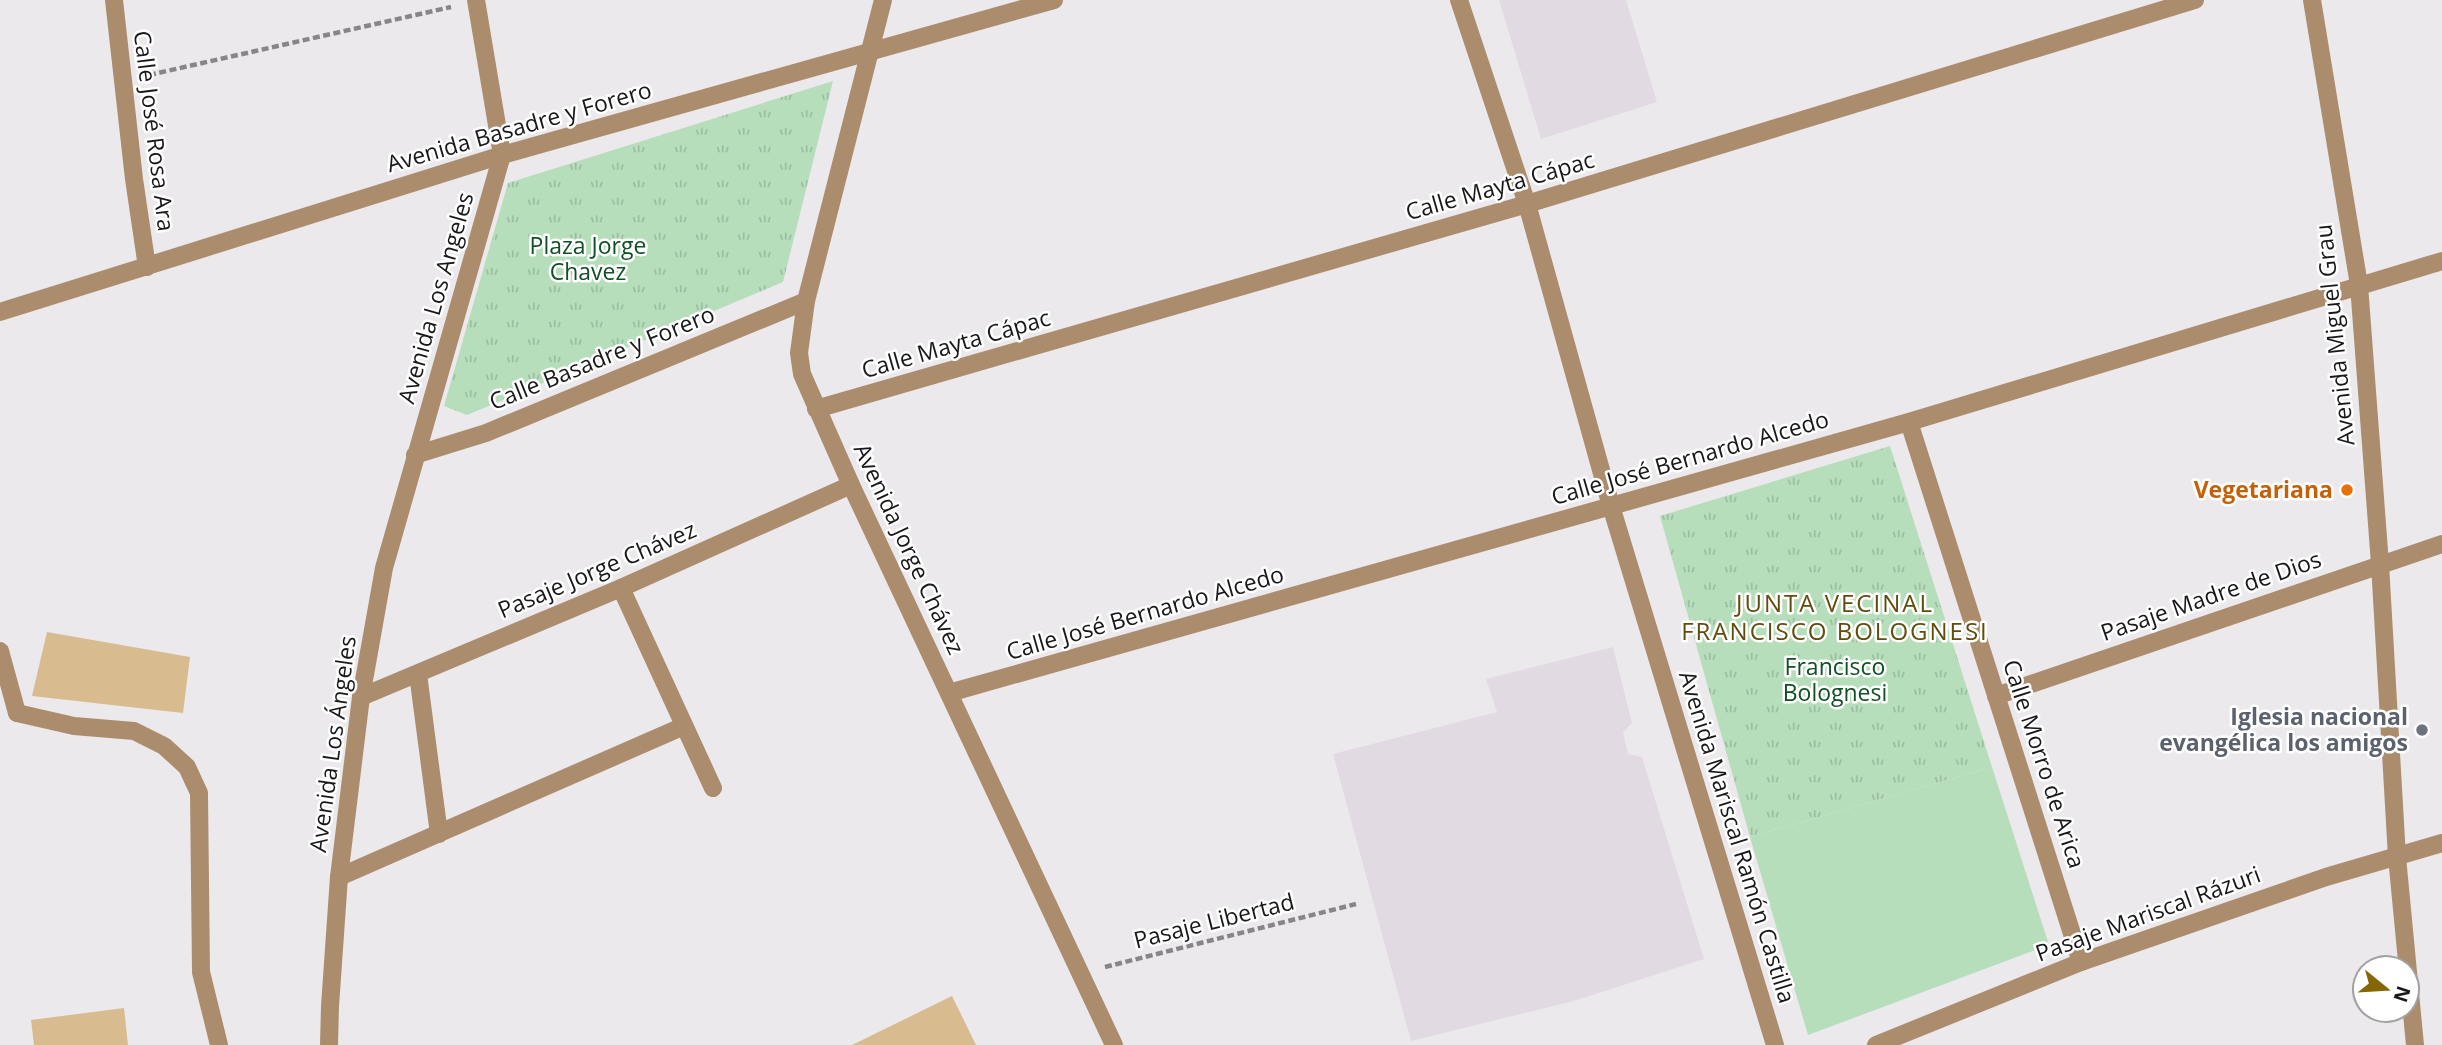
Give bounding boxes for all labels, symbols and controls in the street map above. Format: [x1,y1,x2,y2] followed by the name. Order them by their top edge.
[127,29,183,233] street label: Calle José Rosa Ara
[383,73,655,179] street label: Avenida Basadre y Forero
[1402,143,1598,227] street label: Calle Mayta Cápac
[390,188,480,407] street label: Avenida Los Angeles
[2306,223,2362,447] street label: Avenida Miguel Grau
[530,229,646,287] park label: Plaza Jorge Chavez
[484,297,719,417] street label: Calle Basadre y Forero
[858,301,1054,385] street label: Calle Mayta Cápac
[1547,402,1832,512] street label: Calle José Bernardo Alcedo
[847,438,973,659] street label: Avenida Jorge Chávez
[2194,473,2333,505] place label: Vegetariana
[2339,482,2355,498] marker: Vegetariana
[493,513,701,625] street label: Pasaje Jorge Chávez
[2096,542,2325,648] street label: Pasaje Madre de Dios
[1002,557,1287,667] street label: Calle José Bernardo Alcedo
[1681,586,1989,647] district label: JUNTA VECINAL FRANCISCO BOLOGNESI
[301,634,363,854] street label: Avenida Los Ángeles
[1783,650,1887,708] park label: Francisco Bolognesi
[1996,655,2094,872] street label: Calle Morro de Arica
[1672,667,1804,1007] street label: Avenida Mariscal Ramón Castilla
[2159,700,2408,758] place label: Iglesia nacional evangélica los amigos
[2414,722,2430,738] marker: Iglesia nacional evangélica los amigos
[2031,857,2265,969] street label: Pasaje Mariscal Rázuri
[1130,885,1297,955] street label: Pasaje Libertad
[2351,954,2421,1024] north arrow
[2387,983,2417,1006] text: N

